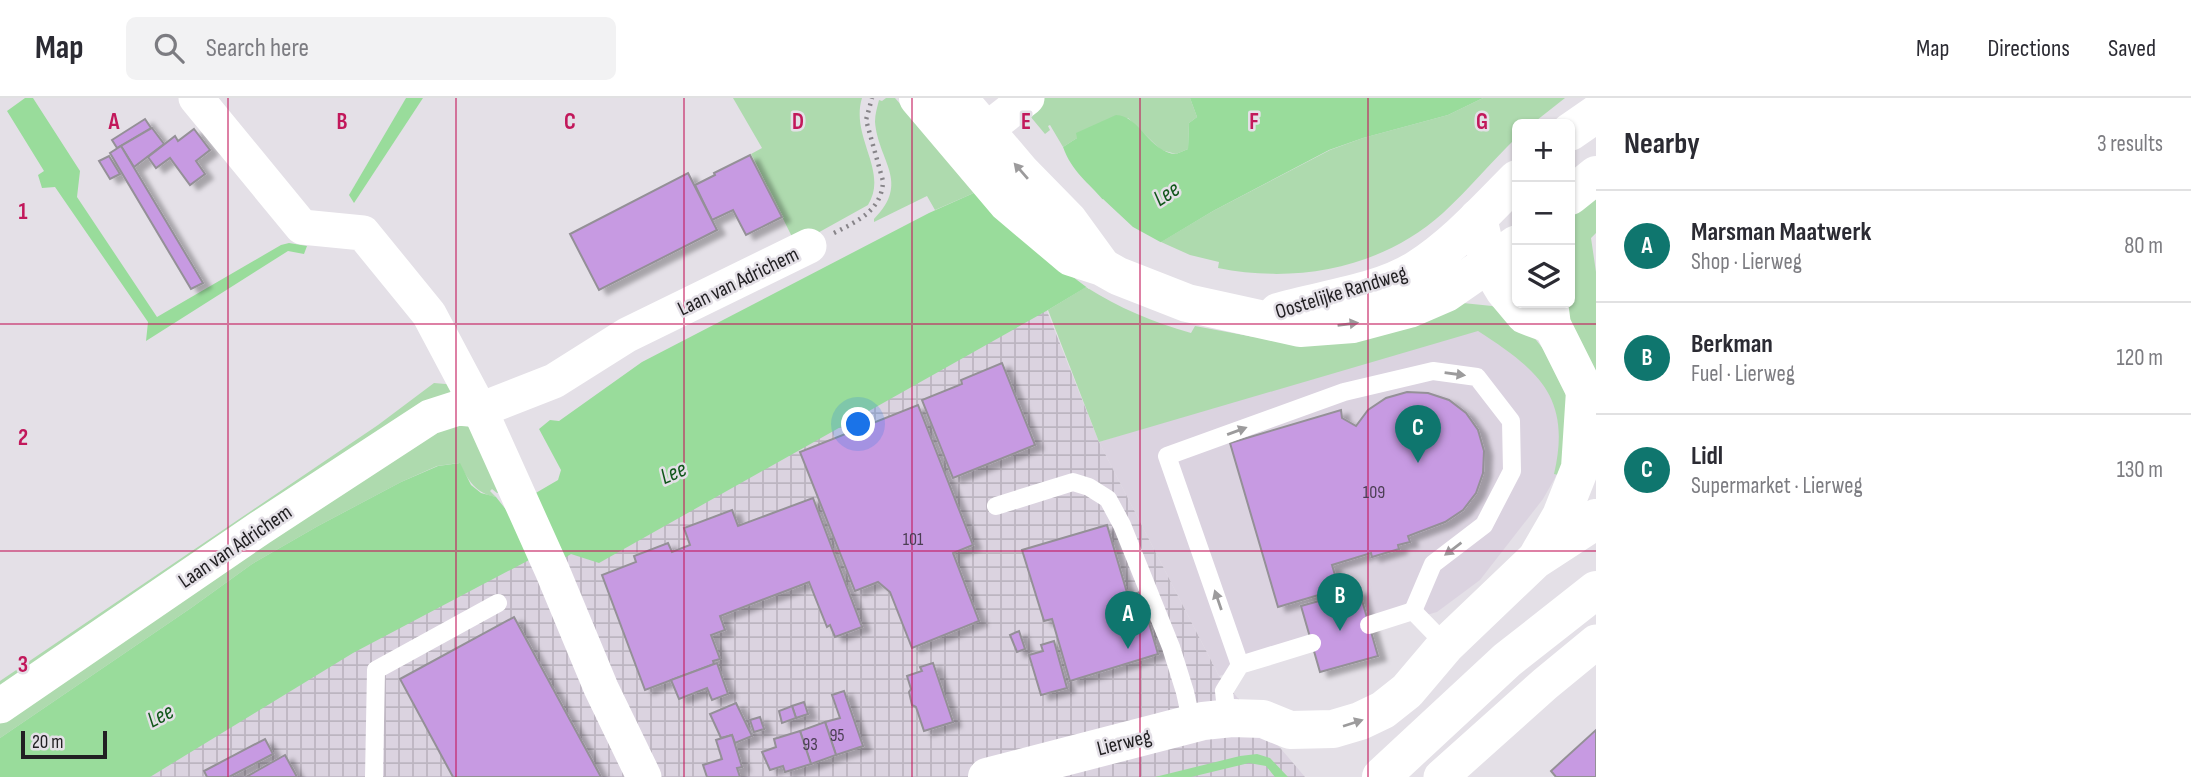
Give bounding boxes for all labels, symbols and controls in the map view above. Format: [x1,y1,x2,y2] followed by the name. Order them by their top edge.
[126,17,616,80] search box
[35,28,84,68] text: Map
[150,29,188,67] icon: search
[206,33,309,64] text: Search here
[1916,34,1949,63] text: Map
[1987,34,2070,63] text: Directions
[2108,34,2156,63] text: Saved
[108,108,121,136] text: A
[337,108,348,136] text: B
[564,108,576,136] text: C
[792,108,804,136] text: D
[1021,108,1031,136] text: E
[1249,108,1259,136] text: F
[1476,108,1488,136] text: G
[1512,119,1575,308] map controls
[1512,119,1575,182] button: +
[1624,126,1700,162] text: Nearby
[2097,130,2163,158] text: 3 results
[1013,163,1029,180] one-way arrow
[1148,175,1185,213] water label: Lee
[1512,182,1575,245] button: −
[18,198,28,226] text: 1
[1691,217,1871,248] text: Marsman Maatwerk
[1642,232,1652,260] text: A
[2124,232,2163,260] text: 80 m
[674,241,803,321] street label: Laan van Adrichem
[1512,245,1575,308] button: layers
[1691,248,1802,276] text: Shop · Lierweg
[1272,261,1410,324] street label: Oostelijke Randweg
[1337,318,1359,329] one-way arrow
[1691,329,1773,360] text: Berkman
[1642,344,1652,372] text: B
[2117,344,2163,372] text: 120 m
[1691,360,1795,388] text: Fuel · Lierweg
[1444,369,1466,380] one-way arrow
[1395,405,1441,463] pin: C
[841,407,875,441] your location
[18,424,28,452] text: 2
[1226,425,1247,436] one-way arrow
[1691,441,1723,472] text: Lidl
[656,455,691,491] water label: Lee
[1641,456,1653,484] text: C
[2117,456,2163,484] text: 130 m
[1691,472,1863,500] text: Supermarket · Lierweg
[1363,482,1385,503] house number: 109
[174,499,297,593] street label: Laan van Adrichem
[903,529,924,550] house number: 101
[1444,541,1462,555] one-way arrow
[1317,573,1363,631] pin: B
[1212,590,1223,611] one-way arrow
[1105,591,1151,649] pin: A
[18,651,28,679] text: 3
[143,697,178,734] water label: Lee
[1343,717,1364,727] one-way arrow
[1094,724,1154,761] street label: Lierweg
[829,725,845,746] house number: 95
[21,728,107,760] scale bar
[32,731,64,754] text: 20 m
[802,734,818,755] house number: 93

